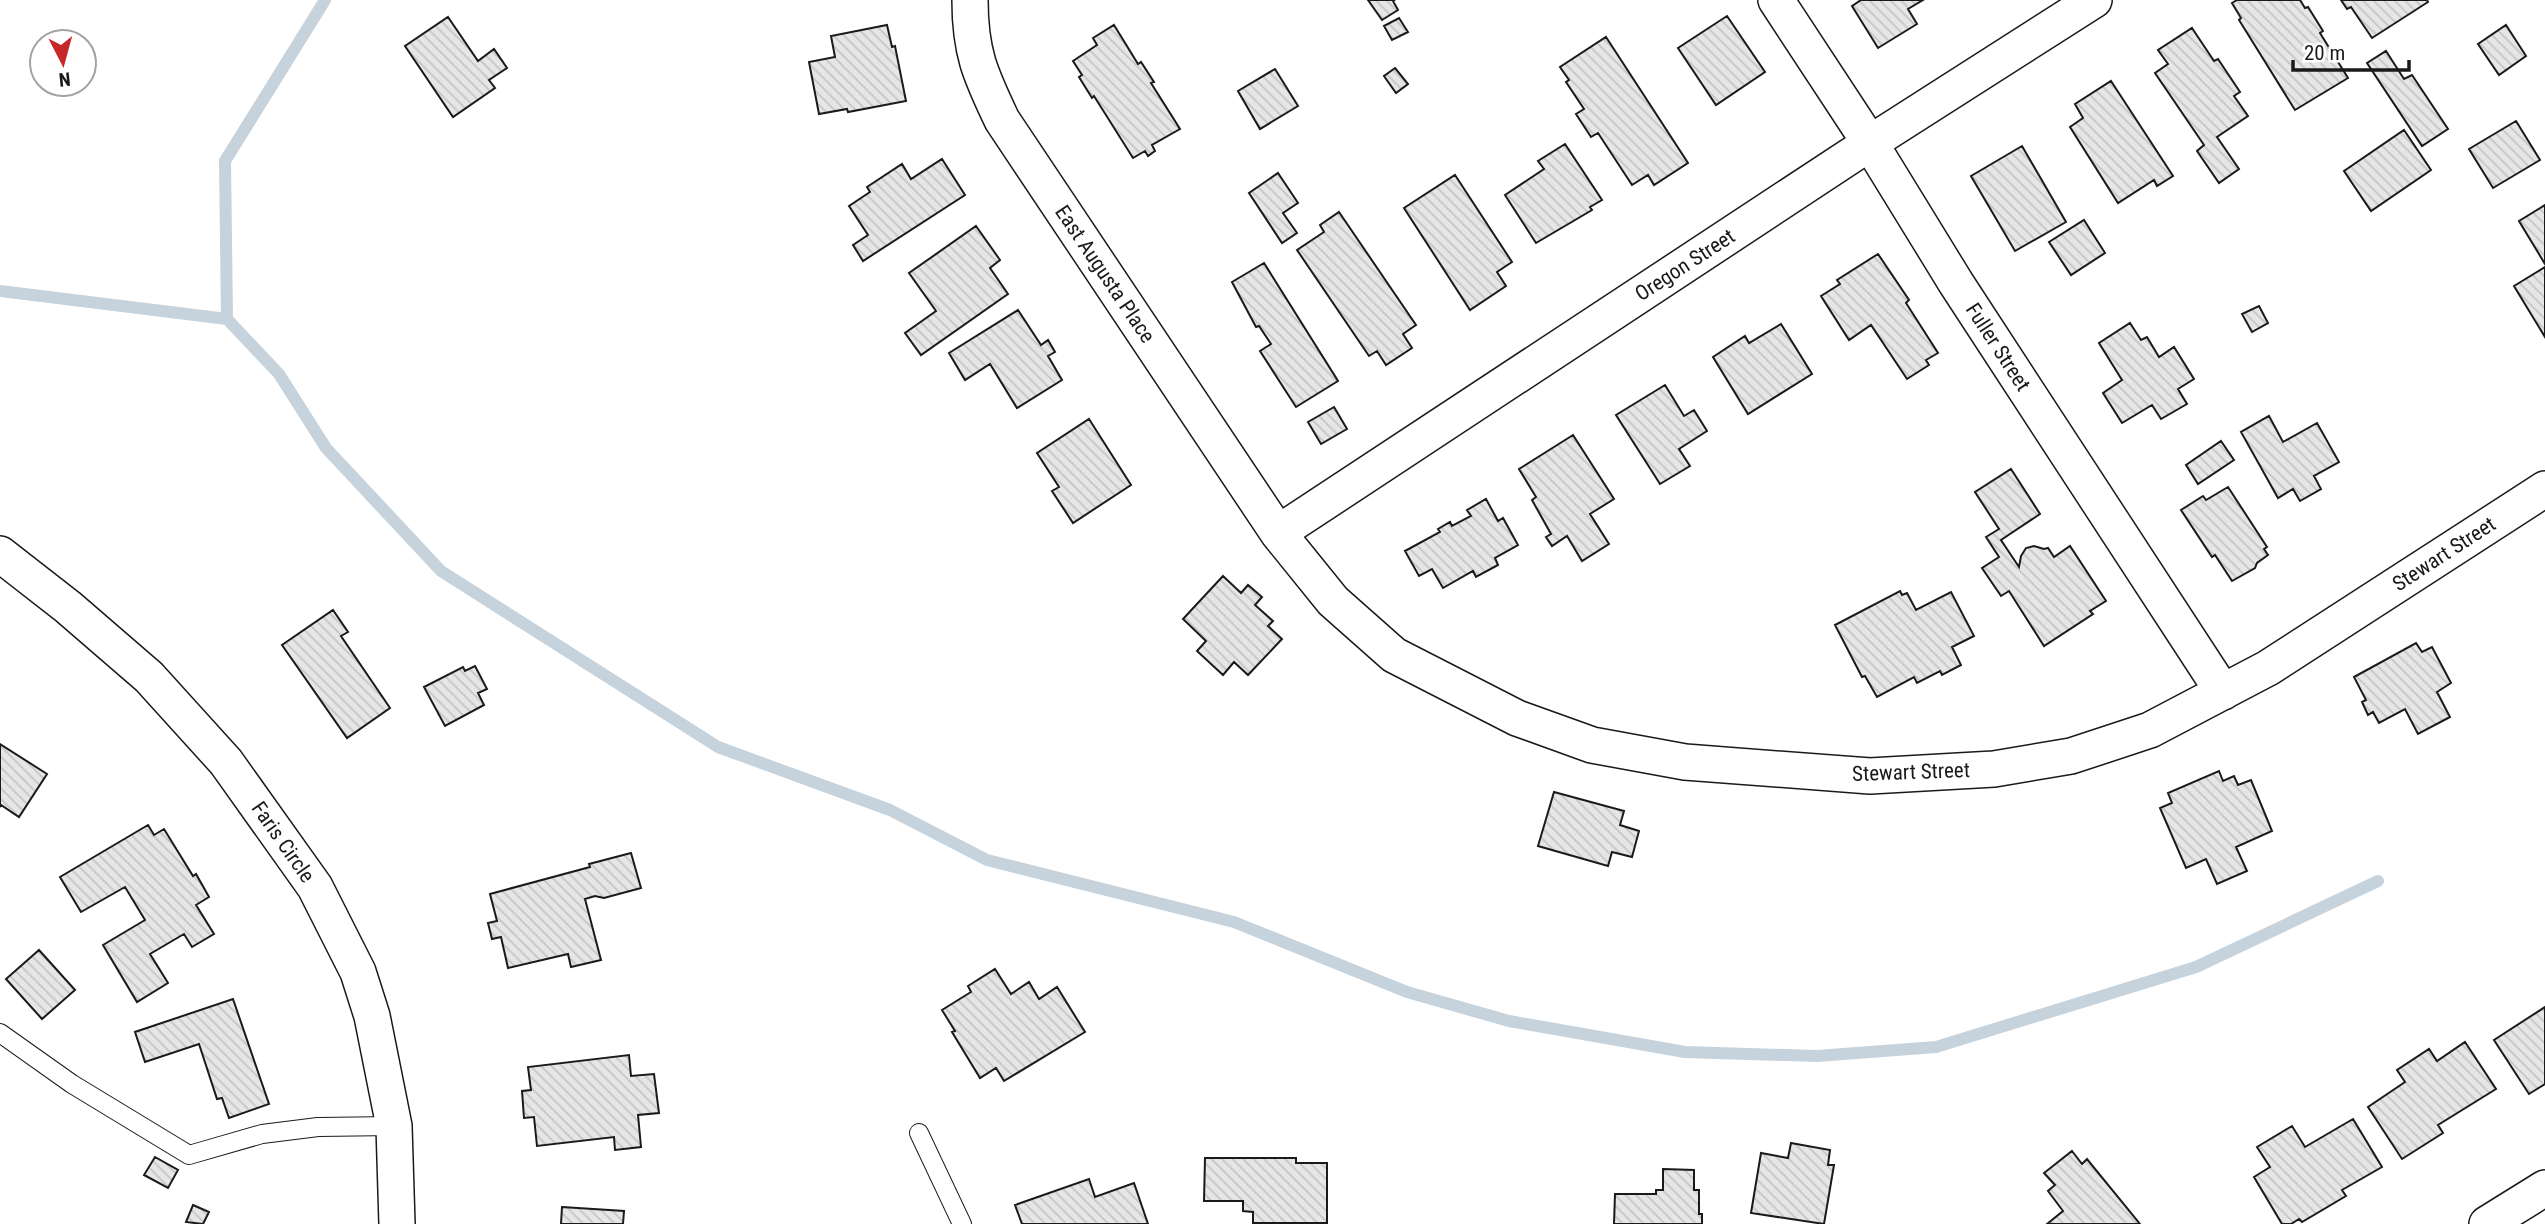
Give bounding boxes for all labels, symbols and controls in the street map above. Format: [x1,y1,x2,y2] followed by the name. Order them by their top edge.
[28,28,98,98] north arrow
[2293,28,2408,72] scale bar
[2304,41,2345,65] text: 20 m
[58,67,72,91] text: N
[1050,201,1160,347] street label: East Augusta Place
[1631,224,1739,306] street label: Oregon Street
[1961,299,2035,395] street label: Fuller Street
[2388,512,2500,596] street label: Stewart Street
[1852,758,1970,786] street label: Stewart Street
[247,797,320,887] street label: Faris Circle

